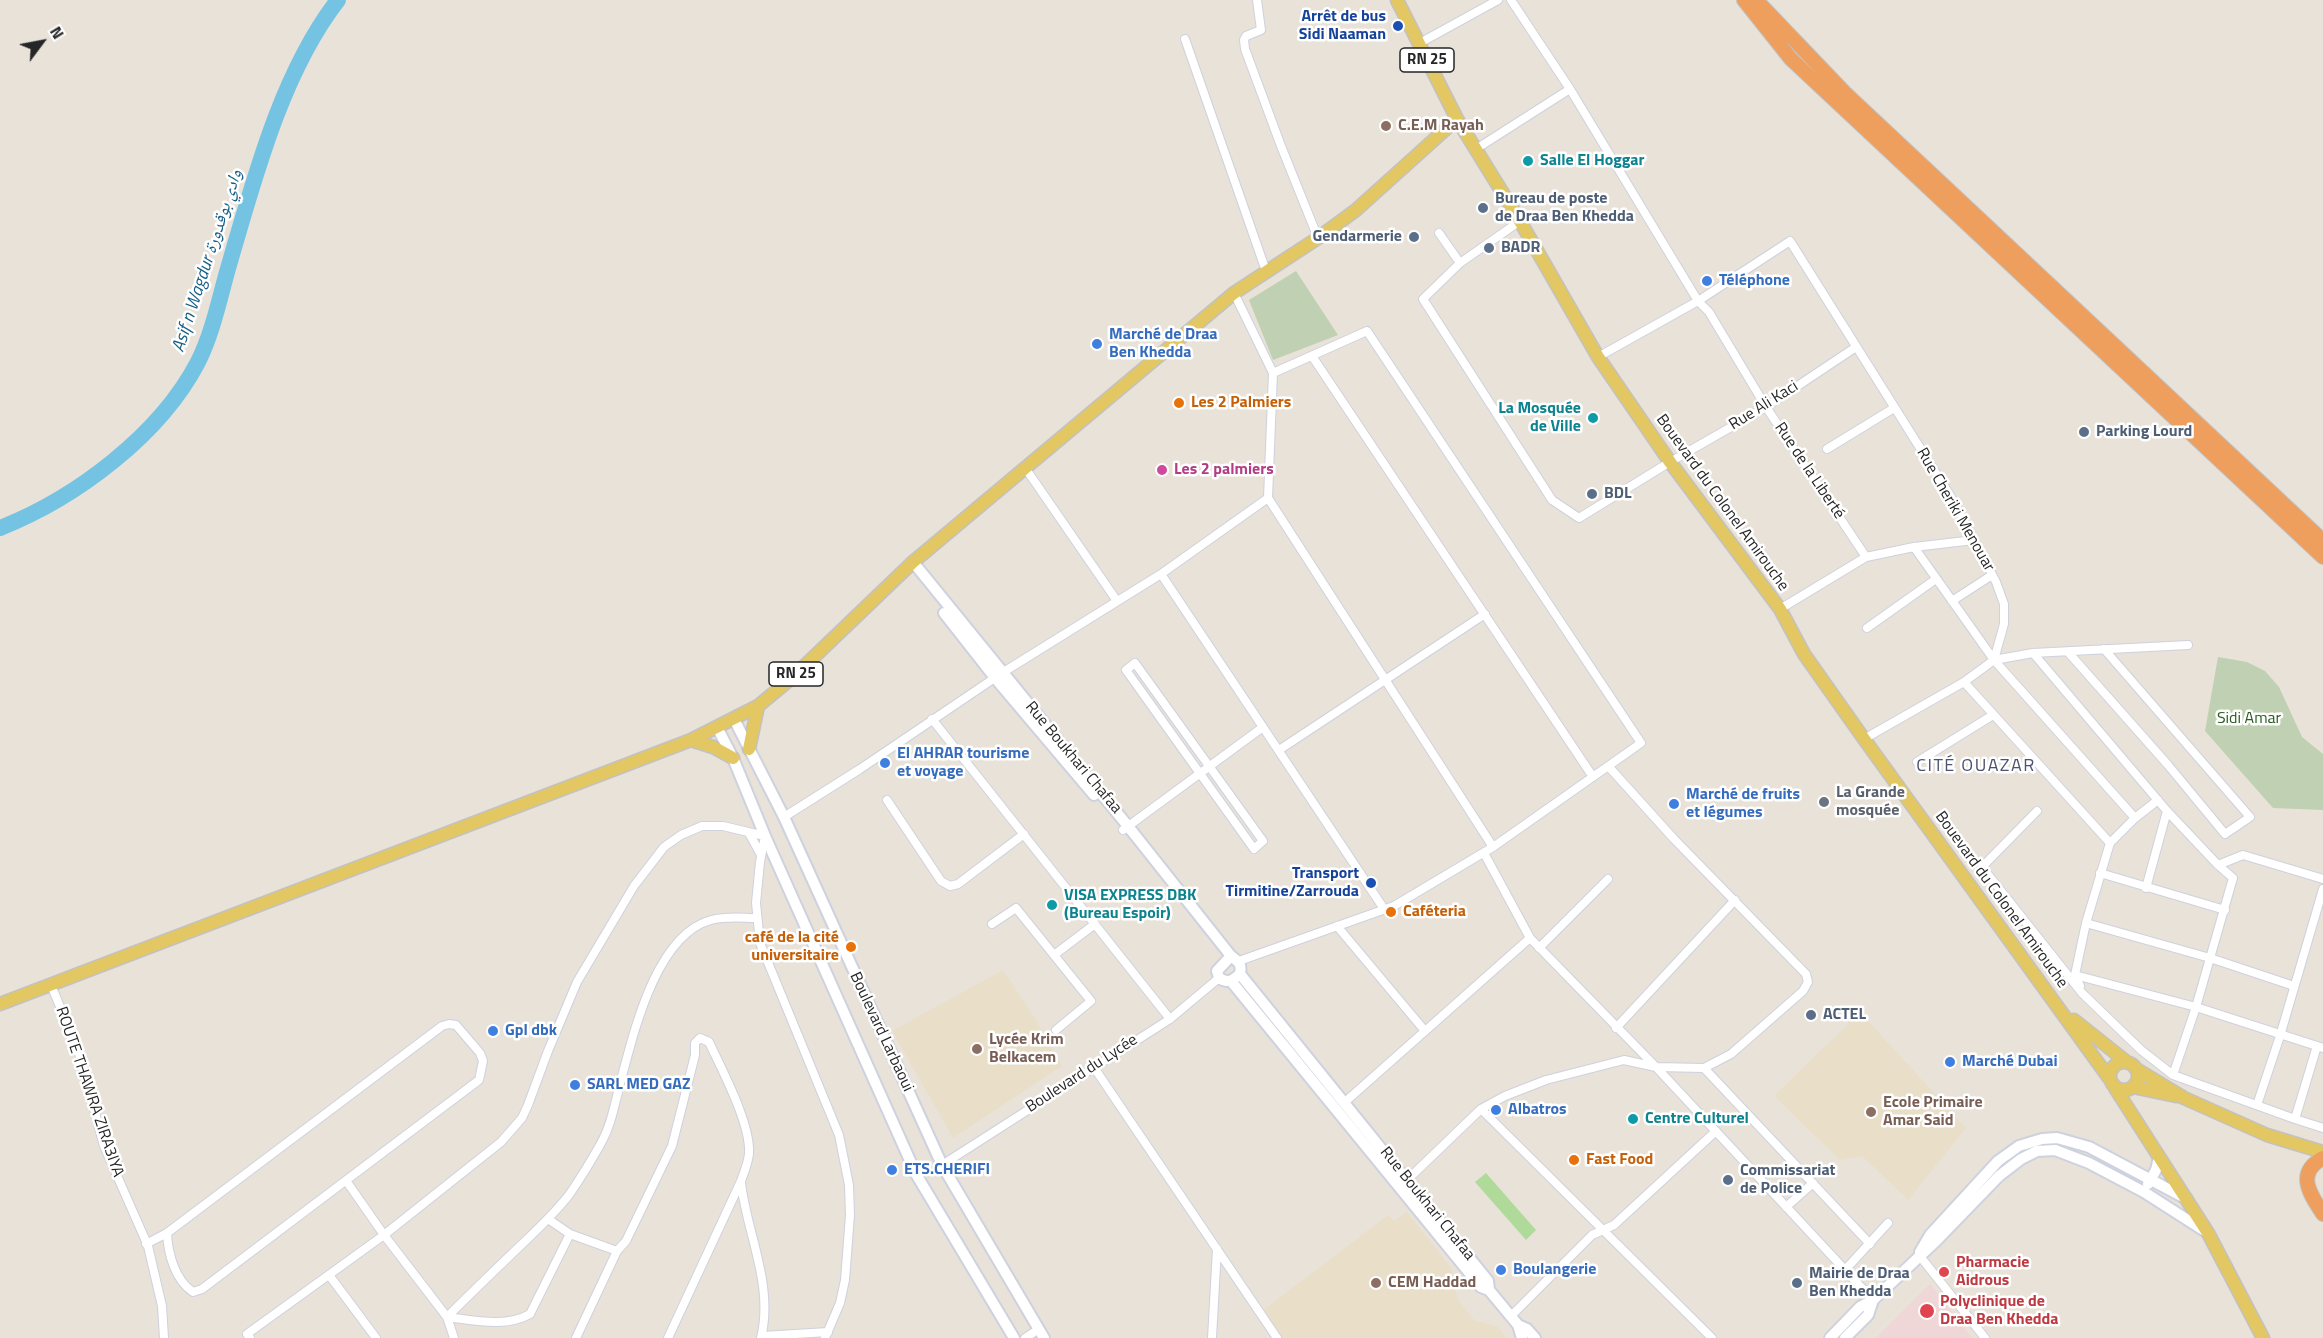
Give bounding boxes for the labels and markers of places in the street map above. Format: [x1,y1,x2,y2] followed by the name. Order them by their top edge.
[1299,7,1386,45] place label: Arrêt de bus Sidi Naaman
[1391,19,1405,33] marker: Arrêt de bus Sidi Naaman
[1398,116,1484,136] place label: C.E.M Rayah
[1379,119,1393,133] marker: C.E.M Rayah
[1540,151,1644,171] place label: Salle El Hoggar
[1521,154,1535,168] marker: Salle El Hoggar
[1495,189,1634,227] place label: Bureau de poste de Draa Ben Khedda
[1476,201,1490,215] marker: Bureau de poste de Draa Ben Khedda
[1312,227,1402,247] place label: Gendarmerie
[1407,230,1421,244] marker: Gendarmerie
[1501,238,1540,258] place label: BADR
[1482,241,1496,255] marker: BADR
[1719,271,1790,291] place label: Téléphone
[1700,274,1714,288] marker: Téléphone
[1109,325,1217,363] place label: Marché de Draa Ben Khedda
[1090,337,1104,351] marker: Marché de Draa Ben Khedda
[1191,393,1291,413] place label: Les 2 Palmiers
[1172,396,1186,410] marker: Les 2 Palmiers
[1498,399,1581,437] place label: La Mosquée de Ville
[1586,411,1600,425] marker: La Mosquée de Ville
[2096,422,2192,442] place label: Parking Lourd
[2077,425,2091,439] marker: Parking Lourd
[1174,460,1274,480] place label: Les 2 palmiers
[1155,463,1169,477] marker: Les 2 palmiers
[1604,484,1632,504] place label: BDL
[1585,487,1599,501] marker: BDL
[897,744,1029,782] place label: El AHRAR tourisme et voyage
[878,756,892,770] marker: El AHRAR tourisme et voyage
[1836,783,1905,821] place label: La Grande mosquée
[1686,785,1800,823] place label: Marché de fruits et légumes
[1817,795,1831,809] marker: La Grande mosquée
[1667,797,1681,811] marker: Marché de fruits et légumes
[1226,864,1359,902] place label: Transport Tirmitine/Zarrouda
[1364,876,1378,890] marker: Transport Tirmitine/Zarrouda
[1064,886,1196,924] place label: VISA EXPRESS DBK (Bureau Espoir)
[1045,898,1059,912] marker: VISA EXPRESS DBK (Bureau Espoir)
[1403,902,1466,922] place label: Caféteria
[1384,905,1398,919] marker: Caféteria
[745,928,839,966] place label: café de la cité universitaire
[844,940,858,954] marker: café de la cité universitaire
[1823,1005,1866,1025] place label: ACTEL
[1804,1008,1818,1022] marker: ACTEL
[505,1021,557,1041] place label: Gpl dbk
[486,1024,500,1038] marker: Gpl dbk
[989,1030,1064,1068] place label: Lycée Krim Belkacem
[970,1042,984,1056] marker: Lycée Krim Belkacem
[1962,1052,2058,1072] place label: Marché Dubai
[1943,1055,1957,1069] marker: Marché Dubai
[587,1075,690,1095] place label: SARL MED GAZ
[568,1078,582,1092] marker: SARL MED GAZ
[1883,1093,1983,1131] place label: Ecole Primaire Amar Said
[1508,1100,1567,1120] place label: Albatros
[1489,1103,1503,1117] marker: Albatros
[1864,1105,1878,1119] marker: Ecole Primaire Amar Said
[1645,1109,1749,1129] place label: Centre Culturel
[1626,1112,1640,1126] marker: Centre Culturel
[1586,1150,1653,1170] place label: Fast Food
[1567,1153,1581,1167] marker: Fast Food
[904,1160,990,1180] place label: ETS.CHERIFI
[1740,1161,1835,1199] place label: Commissariat de Police
[885,1163,899,1177] marker: ETS.CHERIFI
[1721,1173,1735,1187] marker: Commissariat de Police
[1956,1253,2029,1291] place label: Pharmacie Aidrous
[1513,1260,1596,1280] place label: Boulangerie
[1494,1263,1508,1277] marker: Boulangerie
[1809,1264,1910,1302] place label: Mairie de Draa Ben Khedda
[1937,1265,1951,1279] marker: Pharmacie Aidrous
[1388,1273,1476,1293] place label: CEM Haddad
[1369,1276,1383,1290] marker: CEM Haddad
[1790,1276,1804,1290] marker: Mairie de Draa Ben Khedda
[1940,1292,2059,1330] place label: Polyclinique de Draa Ben Khedda
[1918,1302,1936,1320] marker: Polyclinique de Draa Ben Khedda

